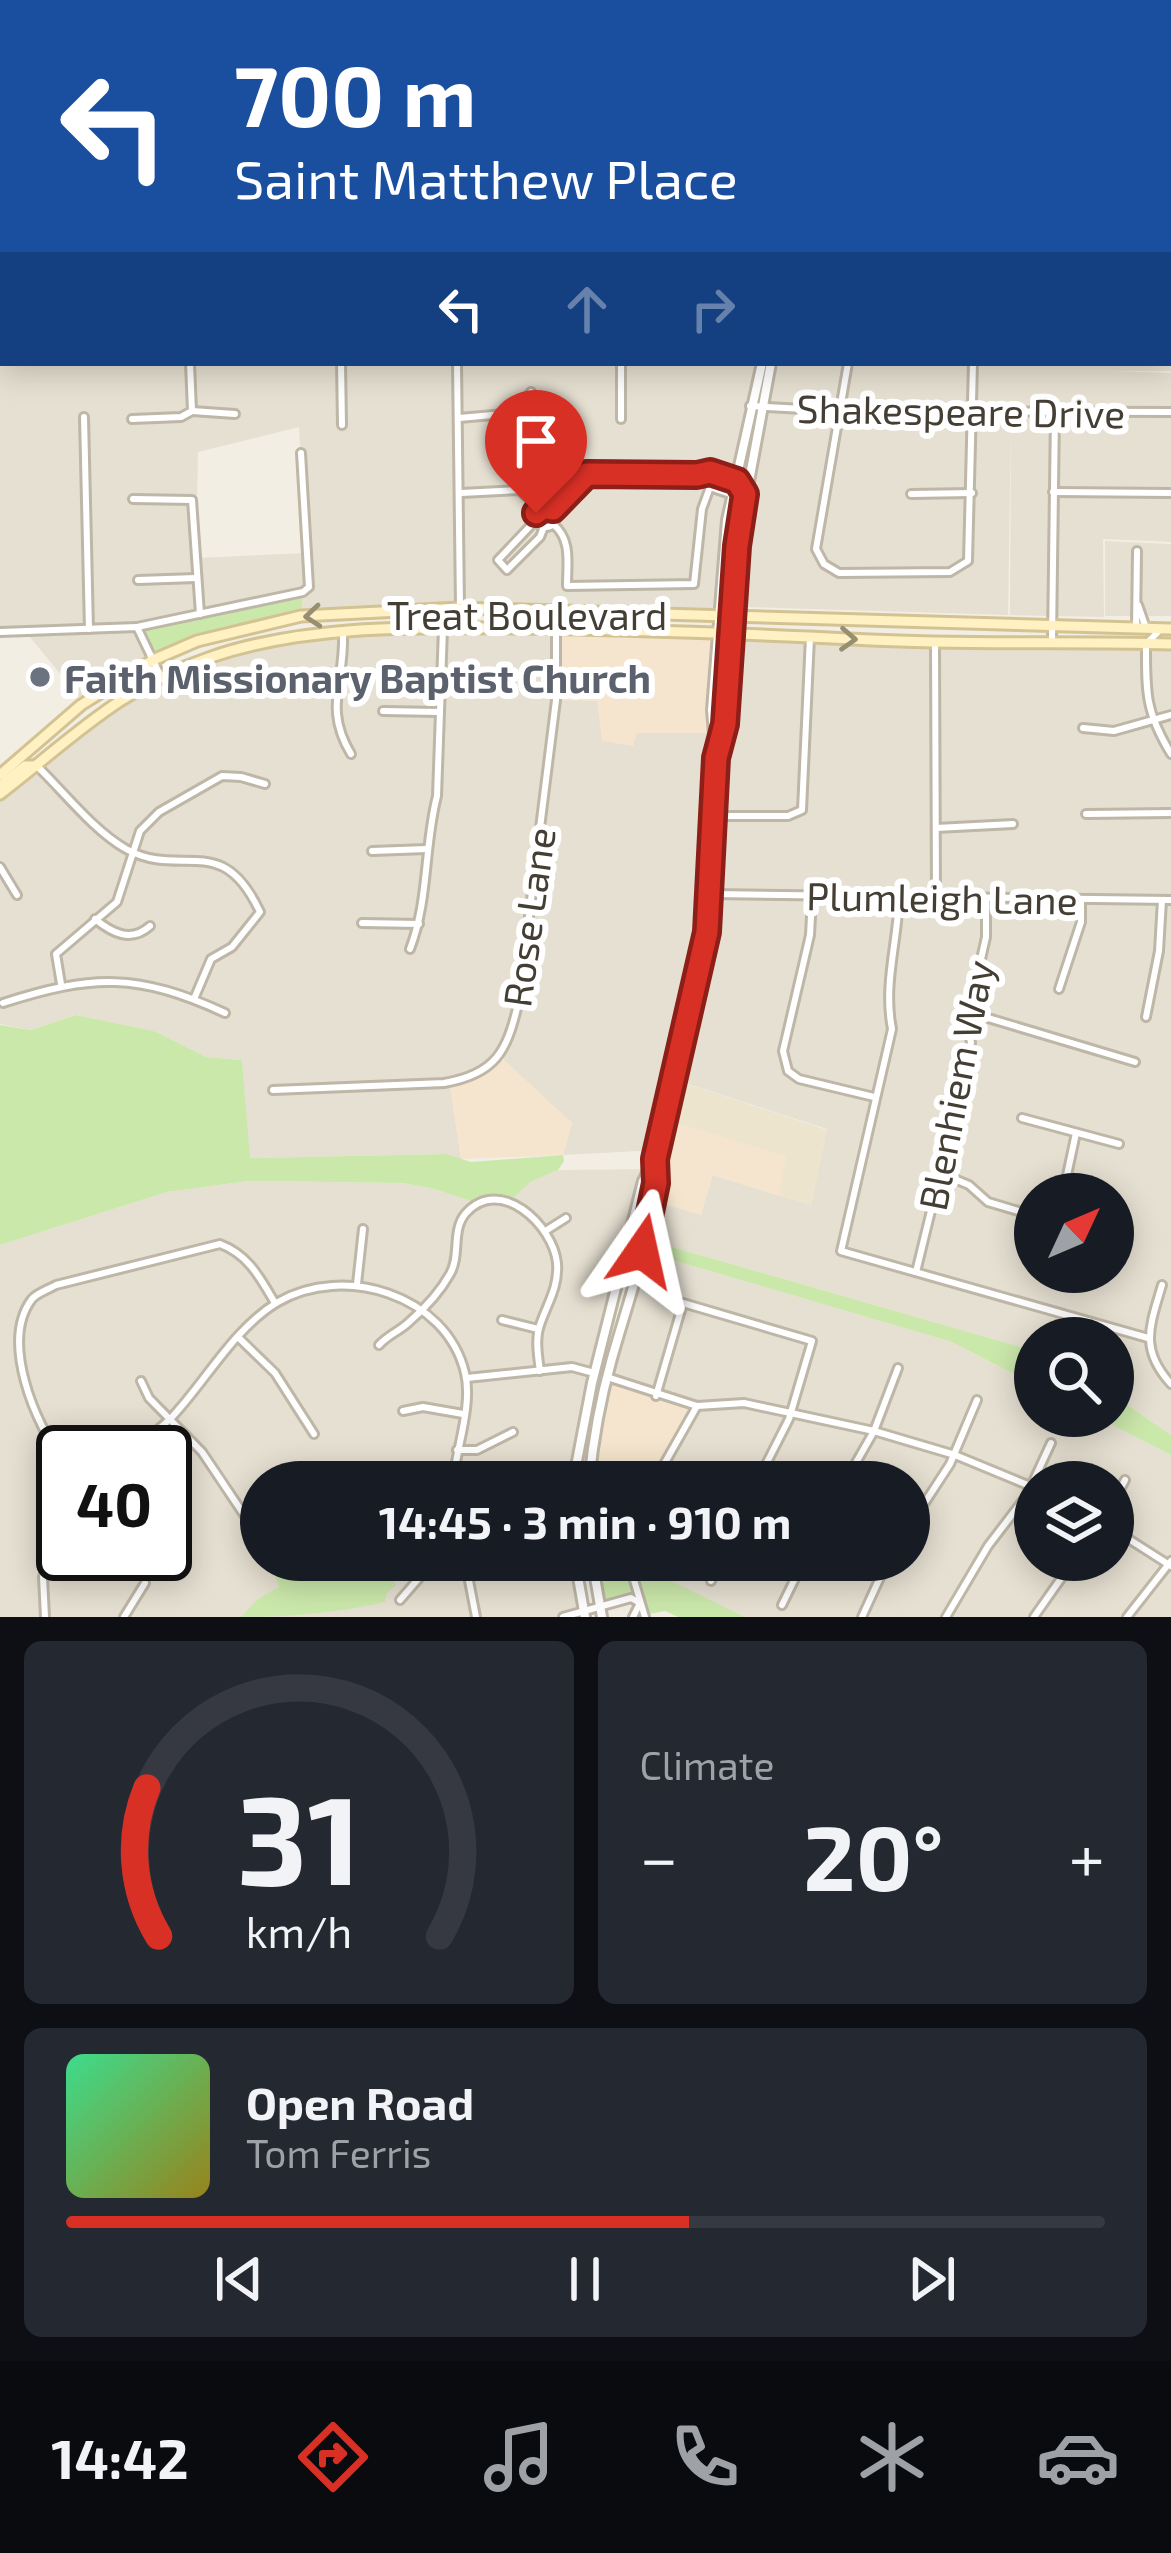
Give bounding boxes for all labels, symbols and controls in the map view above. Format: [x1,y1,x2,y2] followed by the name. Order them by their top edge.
[234,43,477,144] text: 700 m
[36,48,192,204] icon: left
[234,145,738,210] text: Saint Matthew Place
[428,276,494,342] icon: left
[554,276,620,342] icon: ahead
[680,276,746,342] icon: right
[796,384,1126,436] street label: Shakespeare Drive
[485,390,587,513] pin
[503,408,569,474] icon: arrive
[387,591,667,638] street label: Treat Boulevard
[304,603,323,629] one-way arrow
[839,626,858,652] one-way arrow
[64,654,651,702] place label: Faith Missionary Baptist Church
[27,664,53,690] marker: Faith Missionary Baptist Church
[492,824,564,1010] street label: Rose Lane
[806,871,1078,923] street label: Plumleigh Lane
[908,956,1002,1214] street label: Blenhiem Way
[1014,1173,1134,1293] north arrow
[1014,1173,1134,1581] map controls
[579,1188,705,1314] position arrow
[1014,1317,1134,1437] button: search
[36,1425,192,1581] speed limit sign: 40
[1014,1461,1134,1581] button: layers
[379,1494,791,1548] text: 14:45 · 3 min · 910 m
[640,1741,774,1788] text: Climate
[236,1760,361,1910] text: 31
[803,1801,943,1909] text: 20°
[640,1816,678,1895] text: −
[1069,1816,1105,1895] text: +
[245,1904,352,1956] text: km/h
[246,2075,474,2129] text: Open Road
[246,2129,431,2176] text: Tom Ferris
[206,2246,272,2312] icon: previous
[552,2246,618,2312] icon: pause
[899,2246,965,2312] icon: next
[291,2415,375,2499] icon: directions
[477,2415,561,2499] icon: music
[663,2415,747,2499] icon: phone
[850,2415,934,2499] icon: climate
[1036,2415,1120,2499] icon: car
[51,2425,189,2490] text: 14:42

